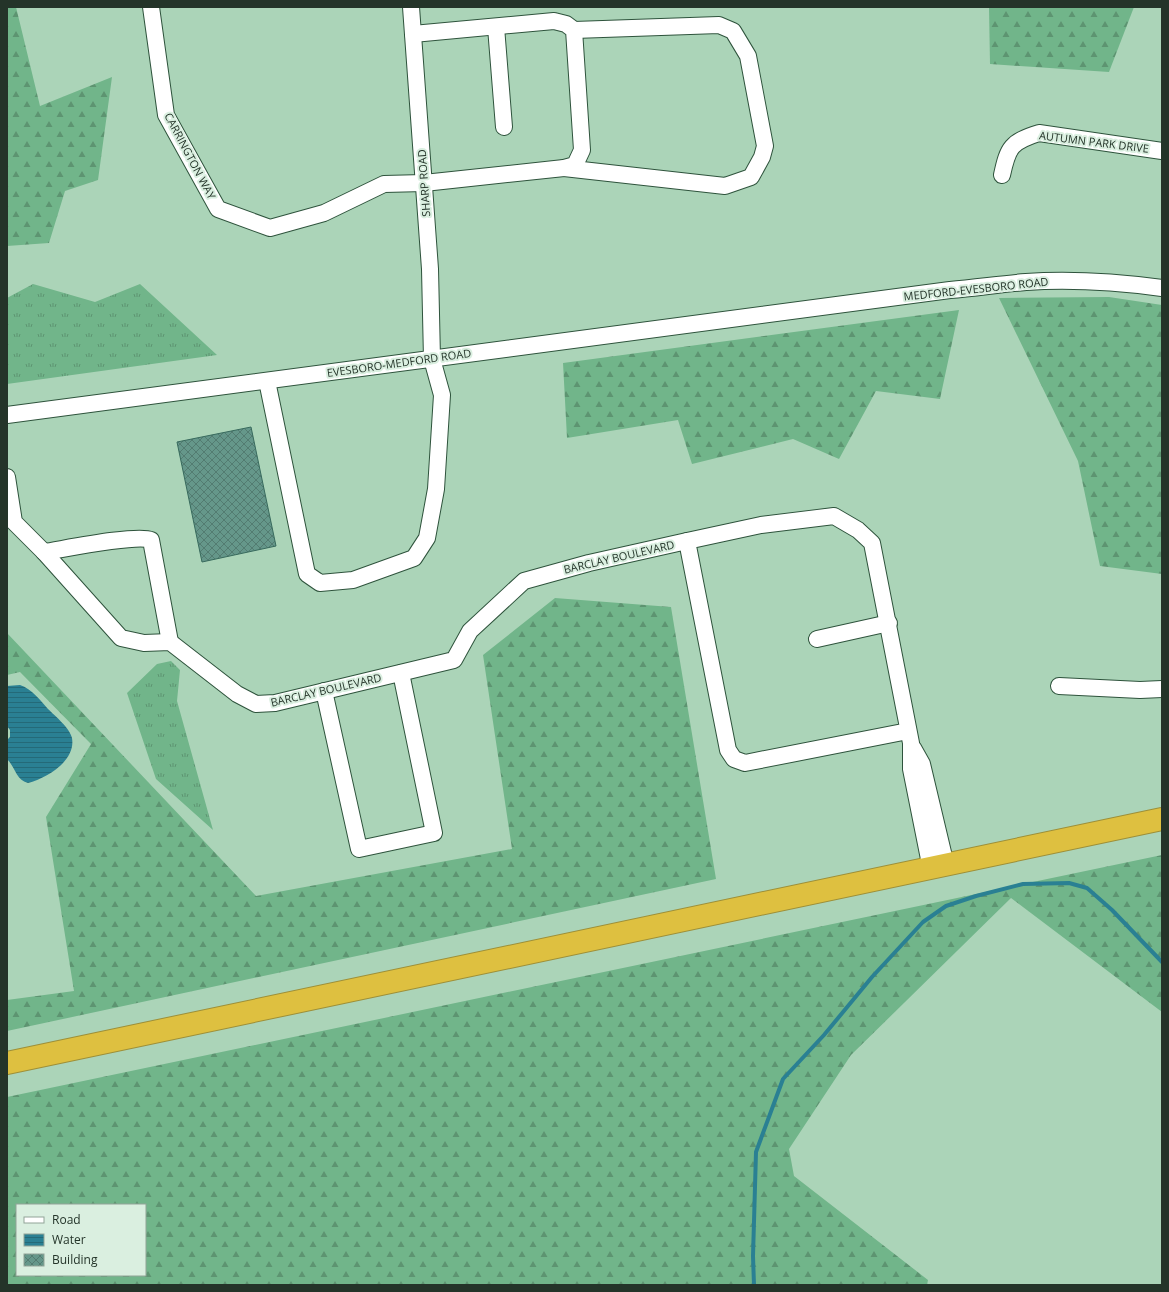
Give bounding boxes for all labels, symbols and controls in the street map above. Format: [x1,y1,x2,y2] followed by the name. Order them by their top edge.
[161,110,220,202] street label: CARRINGTON WAY
[1038,127,1150,156] street label: AUTUMN PARK DRIVE
[414,149,433,217] street label: SHARP ROAD
[903,273,1049,304] street label: MEDFORD-EVESBORO ROAD
[326,345,472,380] street label: EVESBORO-MEDFORD ROAD
[562,536,676,577] street label: BARCLAY BOULEVARD
[269,669,383,710] street label: BARCLAY BOULEVARD
[16,1204,146,1276] legend
[52,1211,81,1228] text: Road
[52,1231,86,1248] text: Water
[52,1251,98,1268] text: Building

